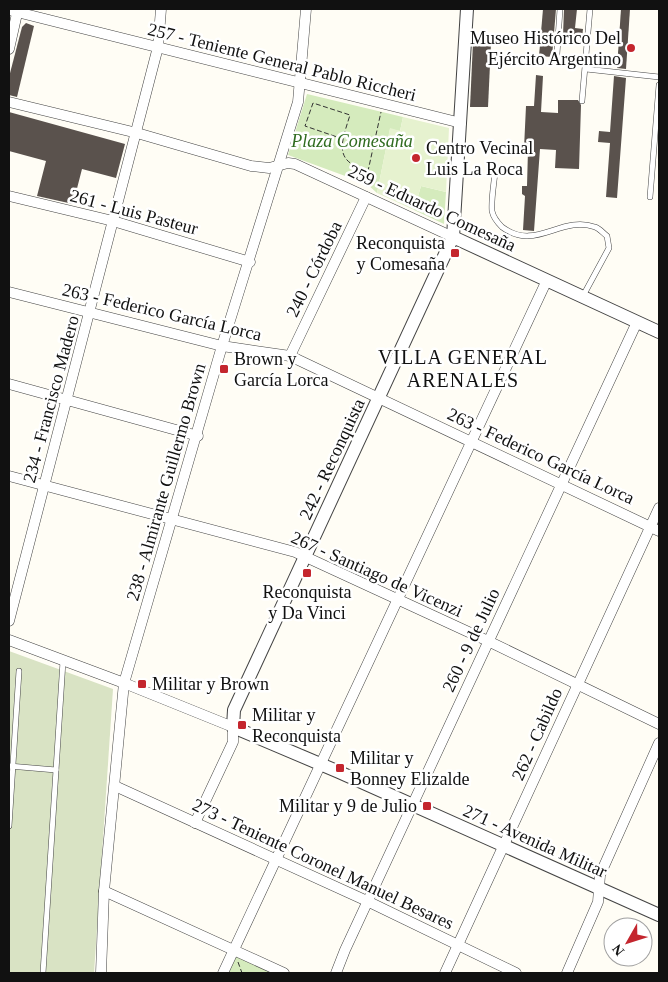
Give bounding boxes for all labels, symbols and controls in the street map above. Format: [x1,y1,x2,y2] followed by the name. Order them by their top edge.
[146,19,418,105] street label: 257 - Teniente General Pablo Riccheri
[470,28,621,69] place label: Museo Histórico Del Ejército Argentino
[625,42,637,54] marker: Museo Histórico Del Ejército Argentino
[290,131,413,151] park label: Plaza Comesaña
[426,138,533,179] place label: Centro Vecinal Luis La Roca
[410,152,422,164] marker: Centro Vecinal Luis La Roca
[345,160,519,256] street label: 259 - Eduardo Comesaña
[68,185,200,239] street label: 261 - Luis Pasteur
[282,218,346,320] street label: 240 - Córdoba
[356,233,445,274] place label: Reconquista y Comesaña
[449,247,461,259] marker: Reconquista y Comesaña
[60,279,264,345] street label: 263 - Federico García Lorca
[19,313,83,485] street label: 234 - Francisco Madero
[378,346,548,391] district label: VILLA GENERAL ARENALES
[234,349,328,390] place label: Brown y García Lorca
[122,361,210,603] street label: 238 - Almirante Guillermo Brown
[218,363,230,375] marker: Brown y García Lorca
[295,395,369,523] street label: 242 - Reconquista
[444,404,638,508] street label: 263 - Federico García Lorca
[288,527,466,621] street label: 267 - Santiago de Vicenzi
[301,567,313,579] marker: Reconquista y Da Vinci
[263,582,351,623] place label: Reconquista y Da Vinci
[438,585,504,695] street label: 260 - 9 de Julio
[152,674,269,694] place label: Militar y Brown
[136,678,148,690] marker: Militar y Brown
[508,685,566,783] street label: 262 - Cabildo
[252,705,341,746] place label: Militar y Reconquista
[236,719,248,731] marker: Militar y Reconquista
[350,748,469,789] place label: Militar y Bonney Elizalde
[334,762,346,774] marker: Militar y Bonney Elizalde
[189,795,457,933] street label: 273 - Teniente Coronel Manuel Besares
[279,796,417,816] place label: Militar y 9 de Julio
[421,800,433,812] marker: Militar y 9 de Julio
[460,800,610,882] street label: 271 - Avenida Militar
[603,917,653,967] north arrow
[609,941,627,959] text: N

